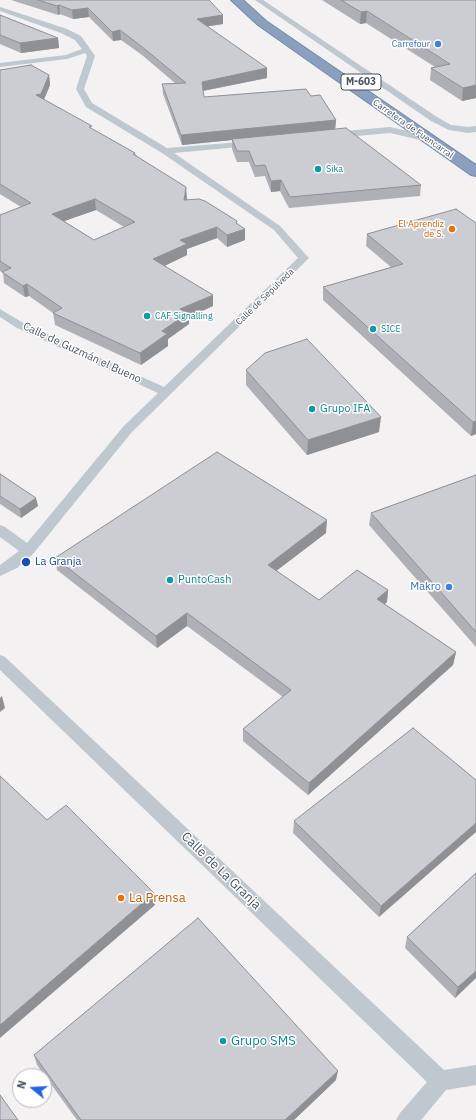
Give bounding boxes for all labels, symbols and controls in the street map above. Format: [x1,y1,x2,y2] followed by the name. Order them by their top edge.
[392,39,430,49] place label: Carrefour
[433,39,443,49] marker: Carrefour
[341,74,381,90] road number: M-603
[371,97,455,161] street label: Carretera de Fuencarral
[313,164,323,174] marker: Sika
[326,164,343,174] place label: Sika
[398,219,444,240] place label: El Aprendiz de S.
[447,224,457,234] marker: El Aprendiz de S.
[234,266,296,328] street label: Calle de Sepúlveda
[142,311,152,321] marker: CAF Signalling
[155,311,213,321] place label: CAF Signalling
[21,320,143,386] street label: Calle de Guzmán el Bueno
[368,324,378,334] marker: SICE
[381,324,401,334] place label: SICE
[320,402,370,416] place label: Grupo IFA
[307,404,317,414] marker: Grupo IFA
[35,555,81,569] place label: La Granja
[20,556,32,568] marker: La Granja
[178,573,231,587] place label: PuntoCash
[165,575,175,585] marker: PuntoCash
[410,580,441,594] place label: Makro
[444,582,454,592] marker: Makro
[178,829,264,913] street label: Calle de La Granja
[129,890,186,906] place label: La Prensa
[116,893,126,903] marker: La Prensa
[231,1033,296,1049] place label: Grupo SMS
[218,1036,228,1046] marker: Grupo SMS
[12,1068,52,1108] north arrow
[14,1079,29,1091] text: N

